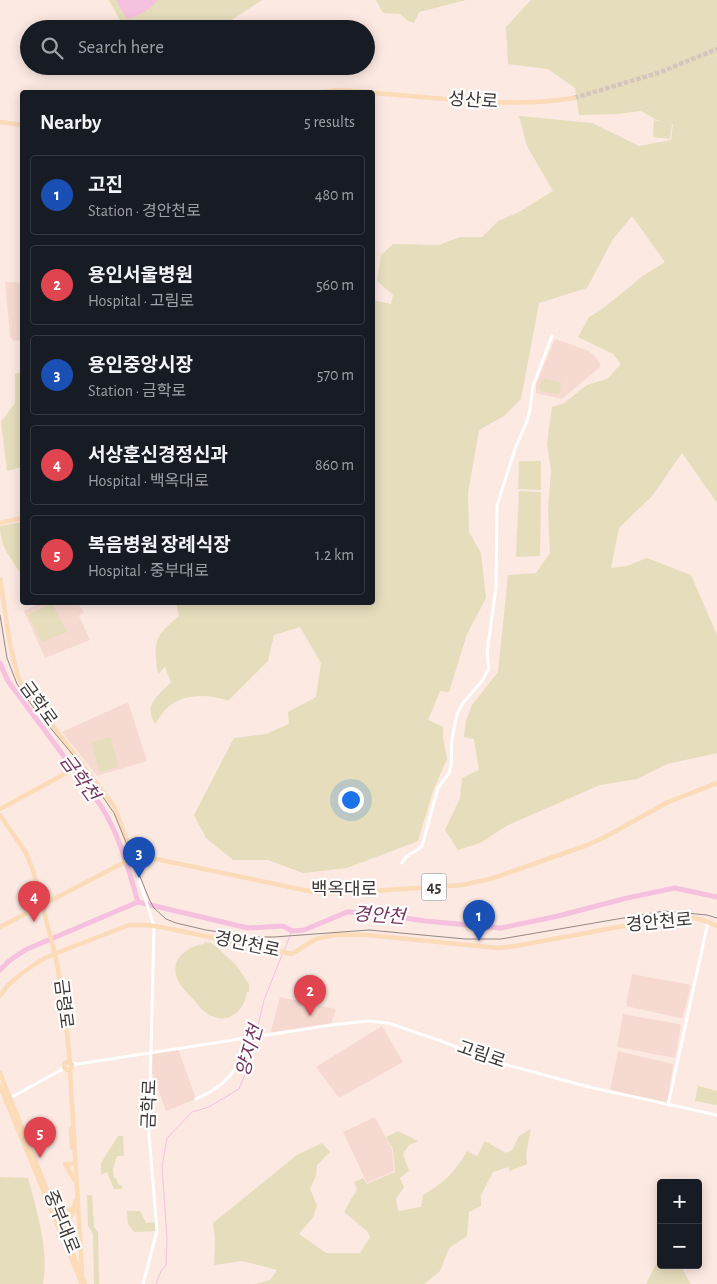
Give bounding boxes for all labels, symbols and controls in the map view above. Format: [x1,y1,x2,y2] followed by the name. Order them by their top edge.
[20,20,375,75] search box
[38,34,66,62] icon: search
[78,38,164,57] text: Search here
[448,89,498,112] street label: 성산로
[40,112,101,133] text: Nearby
[304,114,355,130] text: 5 results
[88,176,123,195] text: 고진
[54,187,60,203] text: 1
[315,187,354,203] text: 480 m
[88,203,201,219] text: Station · 경안천로
[88,266,193,285] text: 용인서울병원
[53,277,61,293] text: 2
[316,277,354,293] text: 560 m
[88,293,194,309] text: Hospital · 고림로
[88,356,193,375] text: 용인중앙시장
[54,367,60,383] text: 3
[317,367,354,383] text: 570 m
[88,383,186,399] text: Station · 금학로
[88,446,228,465] text: 서상훈신경정신과
[53,457,61,473] text: 4
[315,457,354,473] text: 860 m
[88,473,209,489] text: Hospital · 백옥대로
[88,536,231,555] text: 복음병원 장례식장
[54,547,60,563] text: 5
[315,547,354,563] text: 1.2 km
[88,563,209,579] text: Hospital · 중부대로
[16,678,61,729] street label: 금학로
[56,751,104,806] water label: 금학천
[338,787,364,813] your location
[123,837,155,878] pin: 3
[422,874,446,900] road number: 45
[311,879,377,899] street label: 백옥대로
[18,881,50,922] pin: 4
[463,900,495,941] pin: 1
[352,904,407,927] water label: 경안천
[625,910,693,935] street label: 경안천로
[213,928,281,961] street label: 경안천로
[294,975,326,1016] pin: 2
[51,978,76,1030] street label: 금령로
[233,1021,267,1079] water label: 양지천
[455,1037,508,1072] street label: 고림로
[139,1079,160,1129] street label: 금학로
[24,1117,56,1158] pin: 5
[657,1179,702,1269] map controls
[657,1179,702,1224] button: +
[40,1188,83,1256] street label: 중부대로
[657,1224,702,1269] button: −

